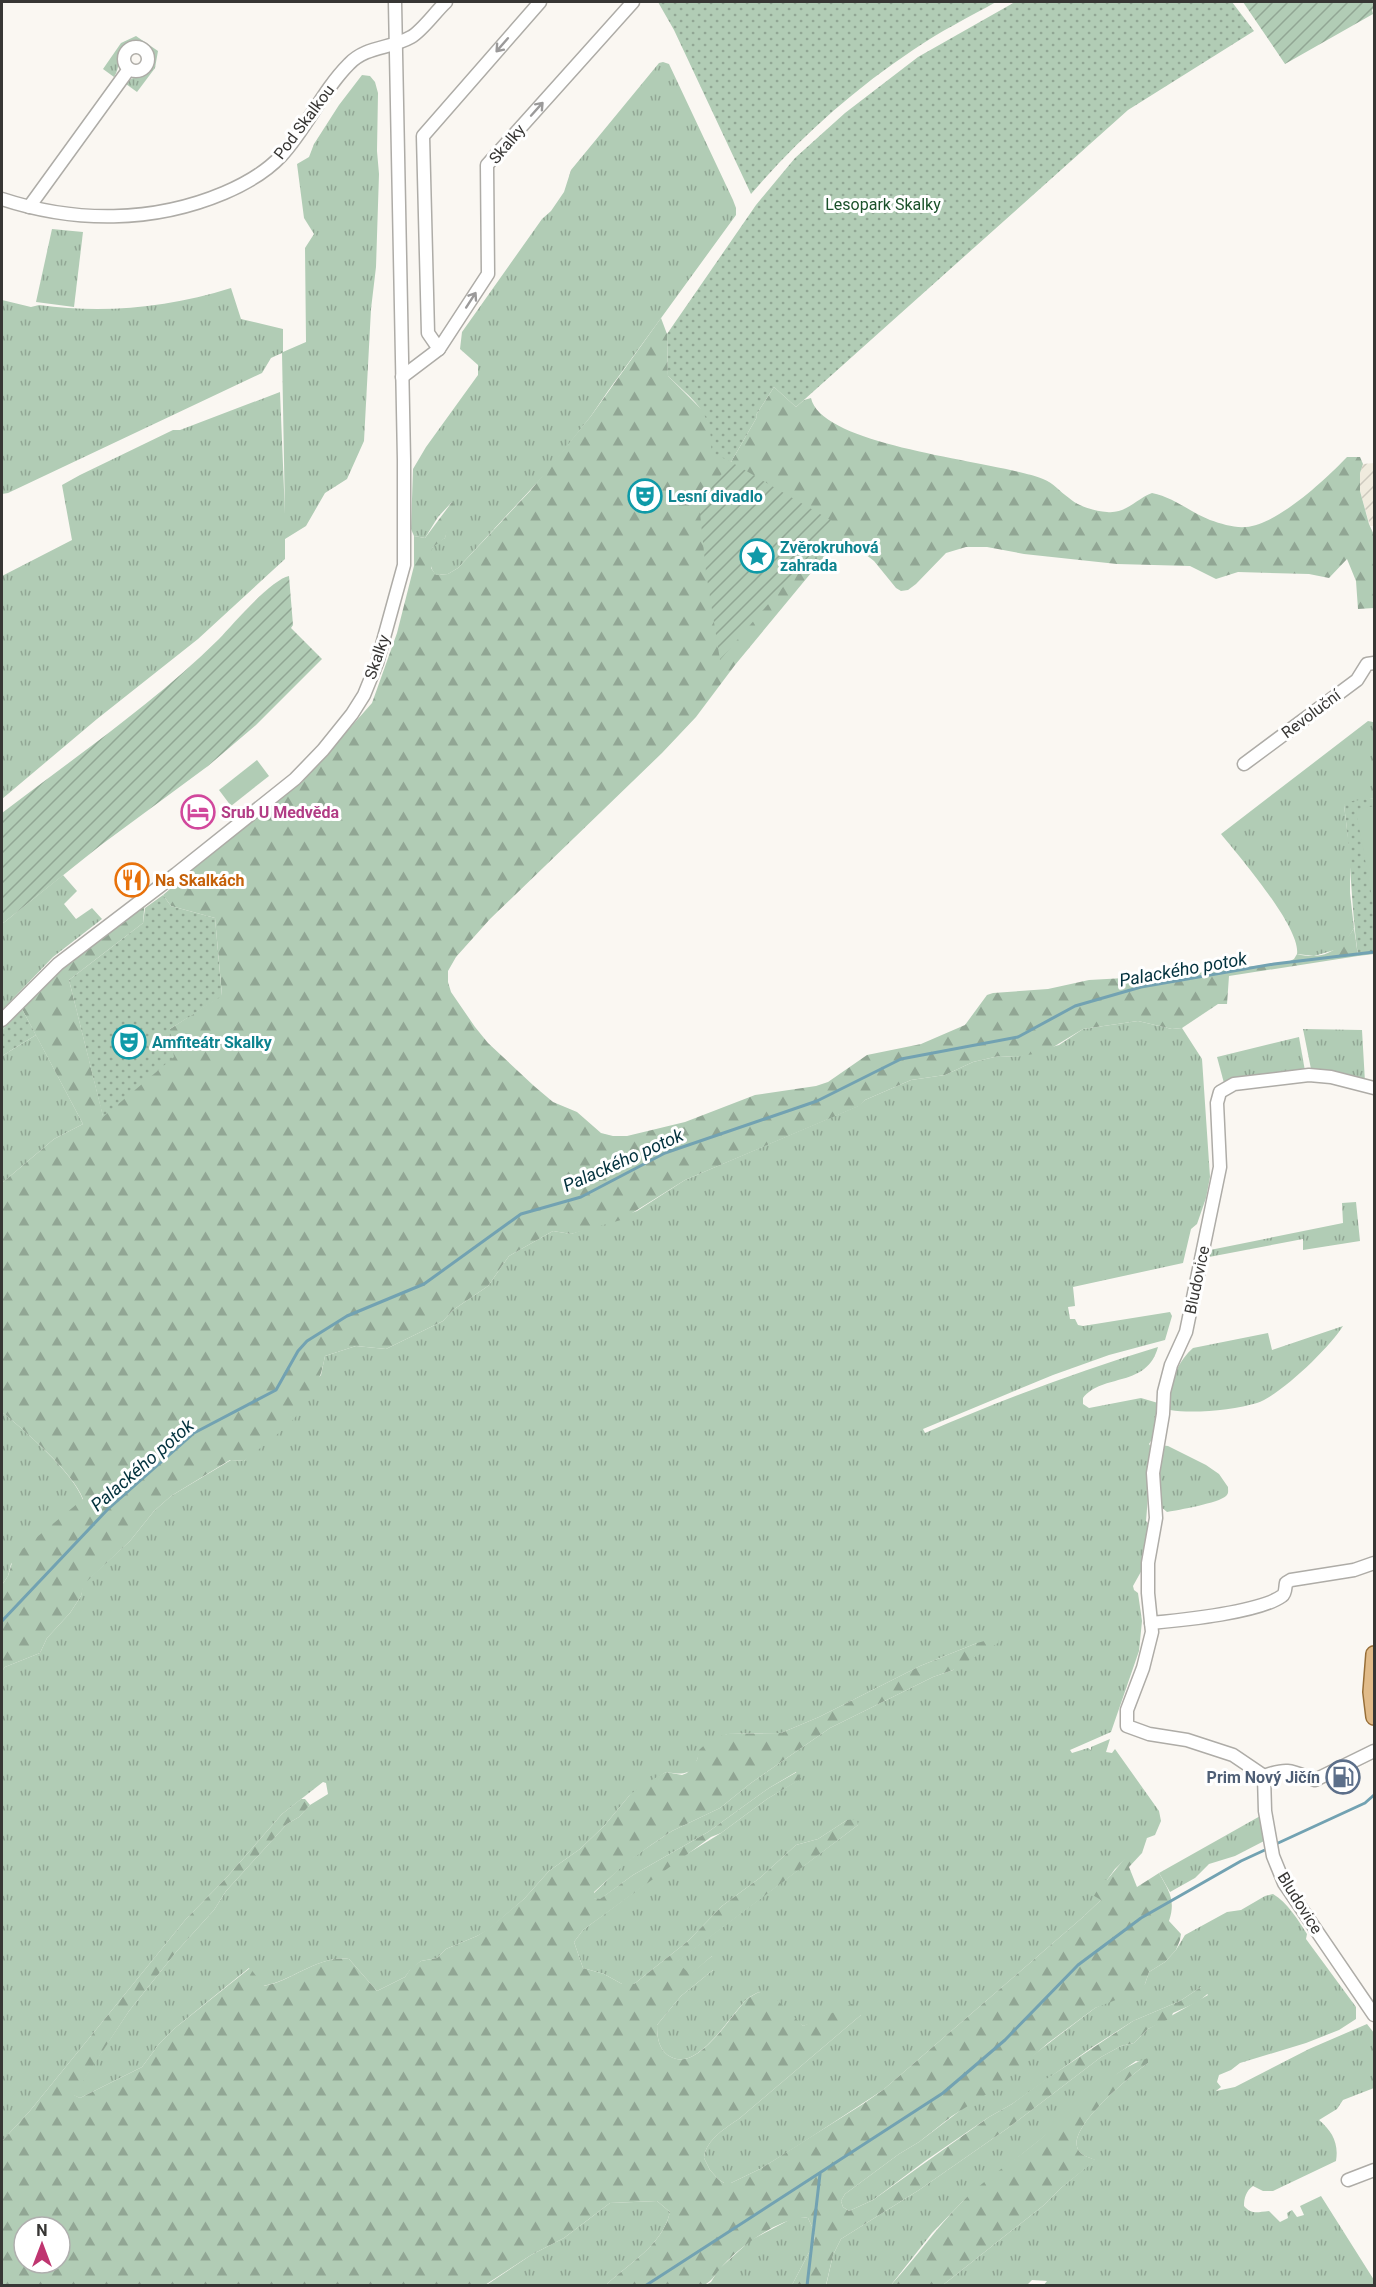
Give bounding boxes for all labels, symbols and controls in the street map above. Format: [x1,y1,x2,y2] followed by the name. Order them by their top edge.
[495,38,509,53] one-way arrow
[270,81,338,163] street label: Pod Skalkou
[530,102,544,117] one-way arrow
[485,120,529,168] street label: Skalky
[825,195,941,214] park label: Lesopark Skalky
[465,292,477,309] one-way arrow
[627,478,663,514] theatre icon: Lesní divadlo
[668,487,763,506] place label: Lesní divadlo
[739,538,775,574] place icon: Zvěrokruhová zahrada
[780,538,879,575] place label: Zvěrokruhová zahrada
[361,632,394,682] street label: Skalky
[1278,685,1345,742] street label: Revoluční
[180,794,216,830] hotel icon: Srub U Medvěda
[221,803,339,822] place label: Srub U Medvěda
[114,862,150,898] restaurant icon: Na Skalkách
[155,871,244,890] place label: Na Skalkách
[1117,947,1250,991] water label: Palackého potok
[111,1024,147,1060] theatre icon: Amfiteátr Skalky
[152,1033,273,1052] place label: Amfiteátr Skalky
[560,1124,687,1196] water label: Palackého potok
[1181,1244,1213,1316] street label: Bludovice
[86,1414,199,1515] water label: Palackého potok
[1325,1759,1361,1795] fuel station icon: Prim Nový Jičín
[1207,1768,1320,1787] place label: Prim Nový Jičín
[1274,1869,1326,1937] street label: Bludovice
[12,2215,72,2275] north arrow
[36,2221,48,2240] text: N

